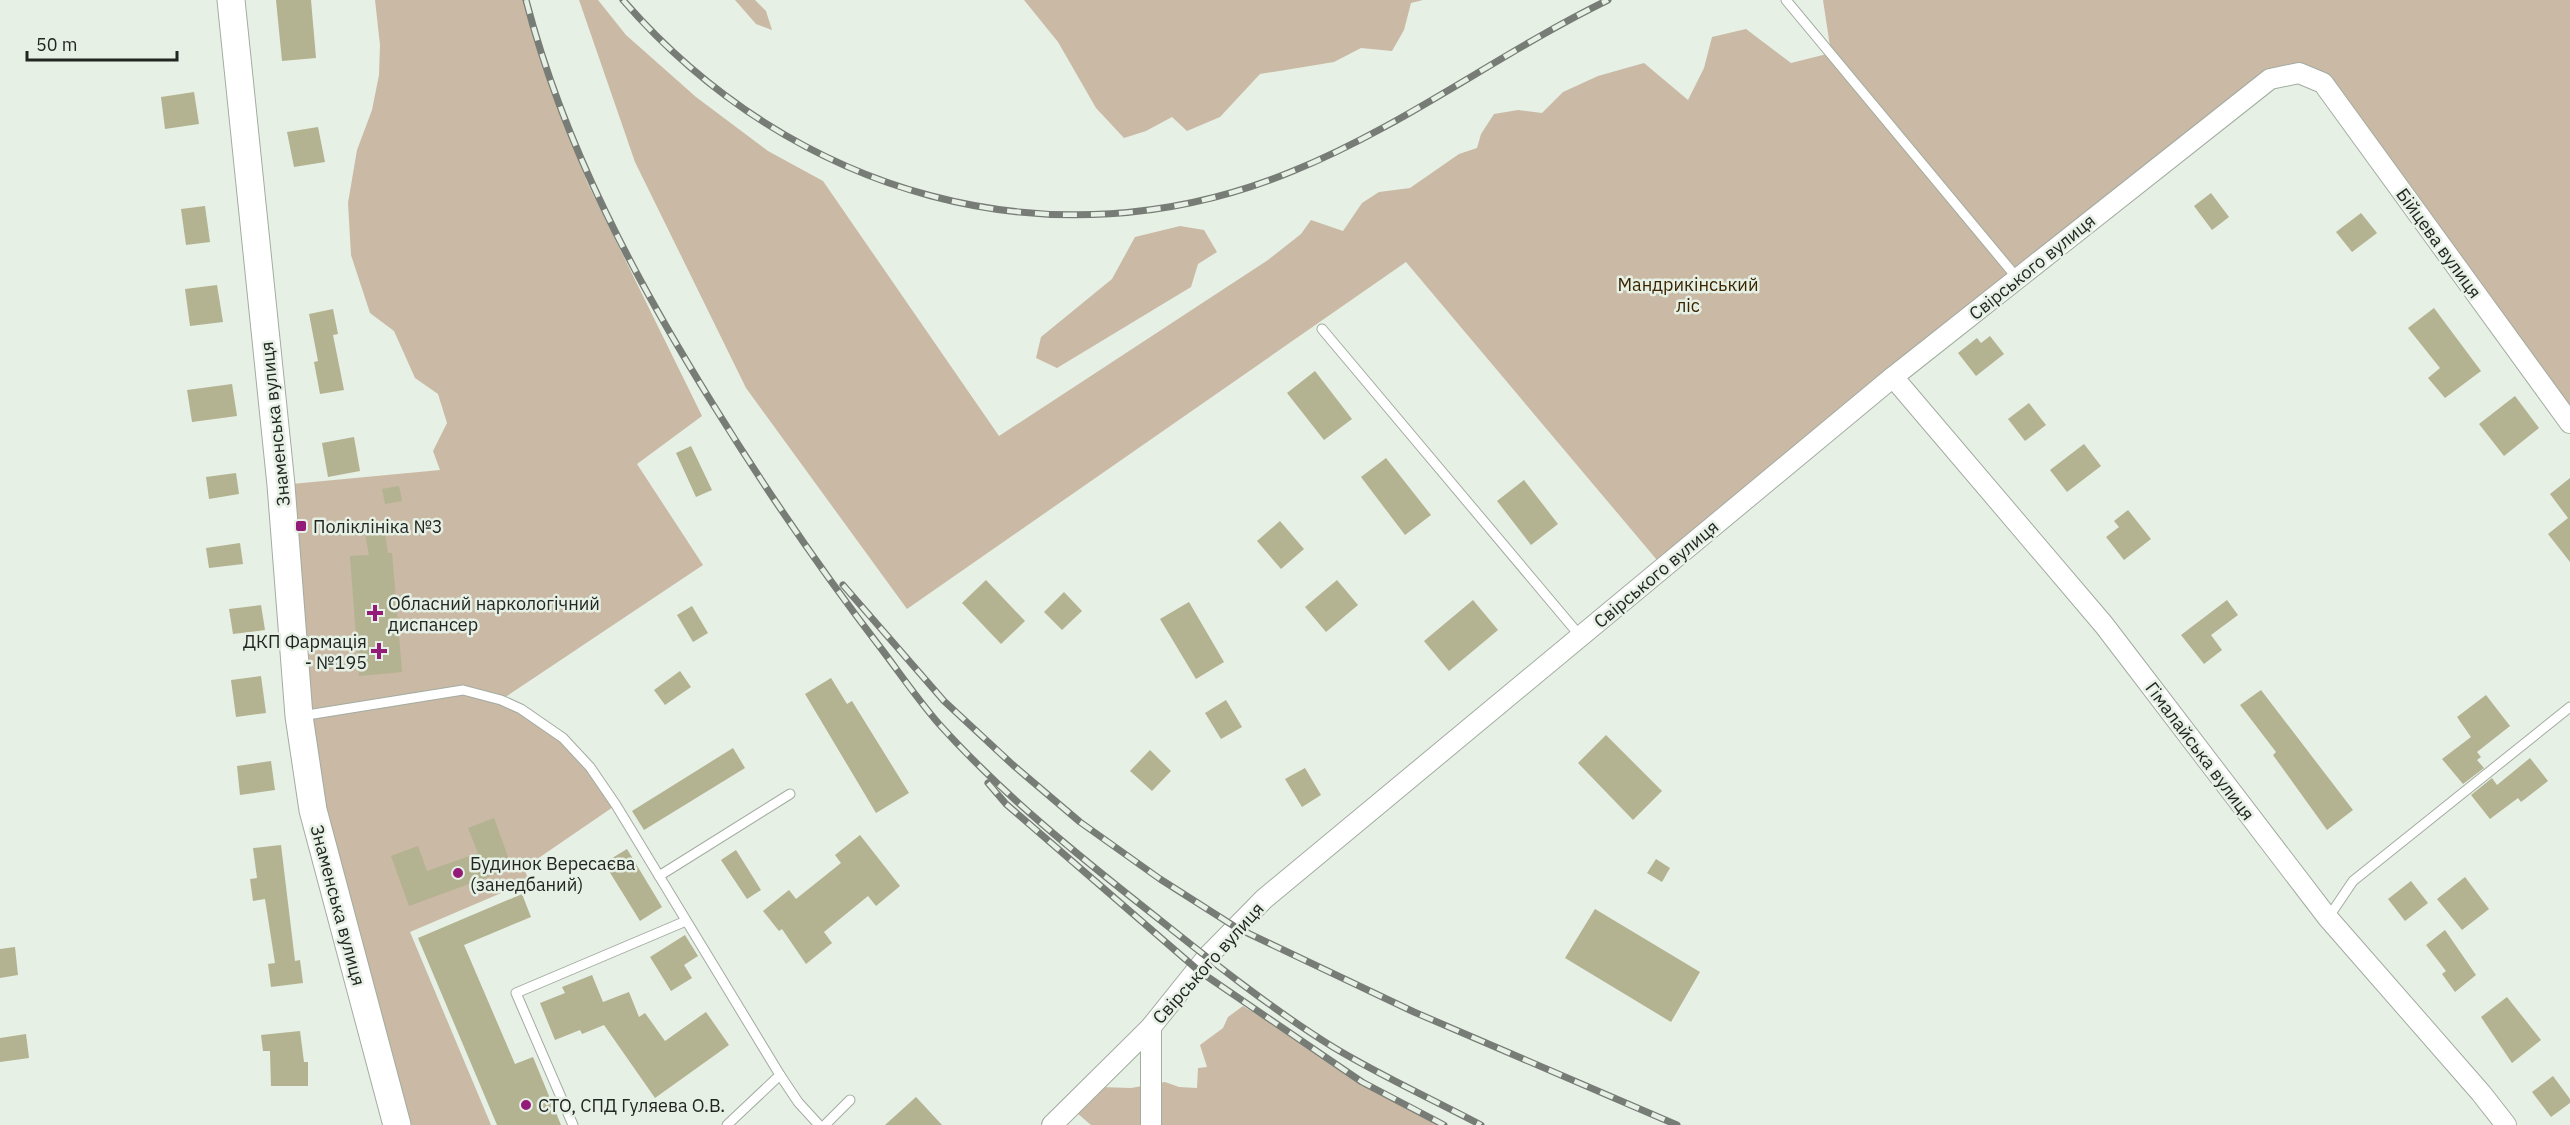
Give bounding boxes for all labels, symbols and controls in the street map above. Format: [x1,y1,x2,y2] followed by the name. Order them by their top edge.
[27,24,177,62] scale bar
[36,33,78,56] text: 50 m
[2391,183,2487,303] street label: Бійцева вулиця
[1964,209,2100,325] street label: Свірського вулиця
[1617,273,1759,317] park label: Мандрикінський ліс
[255,340,295,508] street label: Знаменська вулиця
[313,515,443,538] place label: Поліклініка №3
[1589,515,1723,633] street label: Свірського вулиця
[294,519,308,533] marker: Поліклініка №3
[388,592,600,636] place label: Обласний наркологічний диспансер
[366,604,384,622] marker: Обласний наркологічний диспансер
[243,630,367,674] place label: ДКП Фармація - №195
[372,644,386,658] marker: ДКП Фармація - №195
[2140,677,2260,825] street label: Гімалайська вулиця
[305,822,371,988] street label: Знаменська вулиця
[470,852,636,896] place label: Будинок Вересаєва (занедбаний)
[451,866,465,880] marker: Будинок Вересаєва (занедбаний)
[1147,897,1269,1029] street label: Свірського вулиця
[538,1094,725,1117] place label: СТО, СПД Гуляева О.В.
[519,1098,533,1112] marker: СТО, СПД Гуляева О.В.

